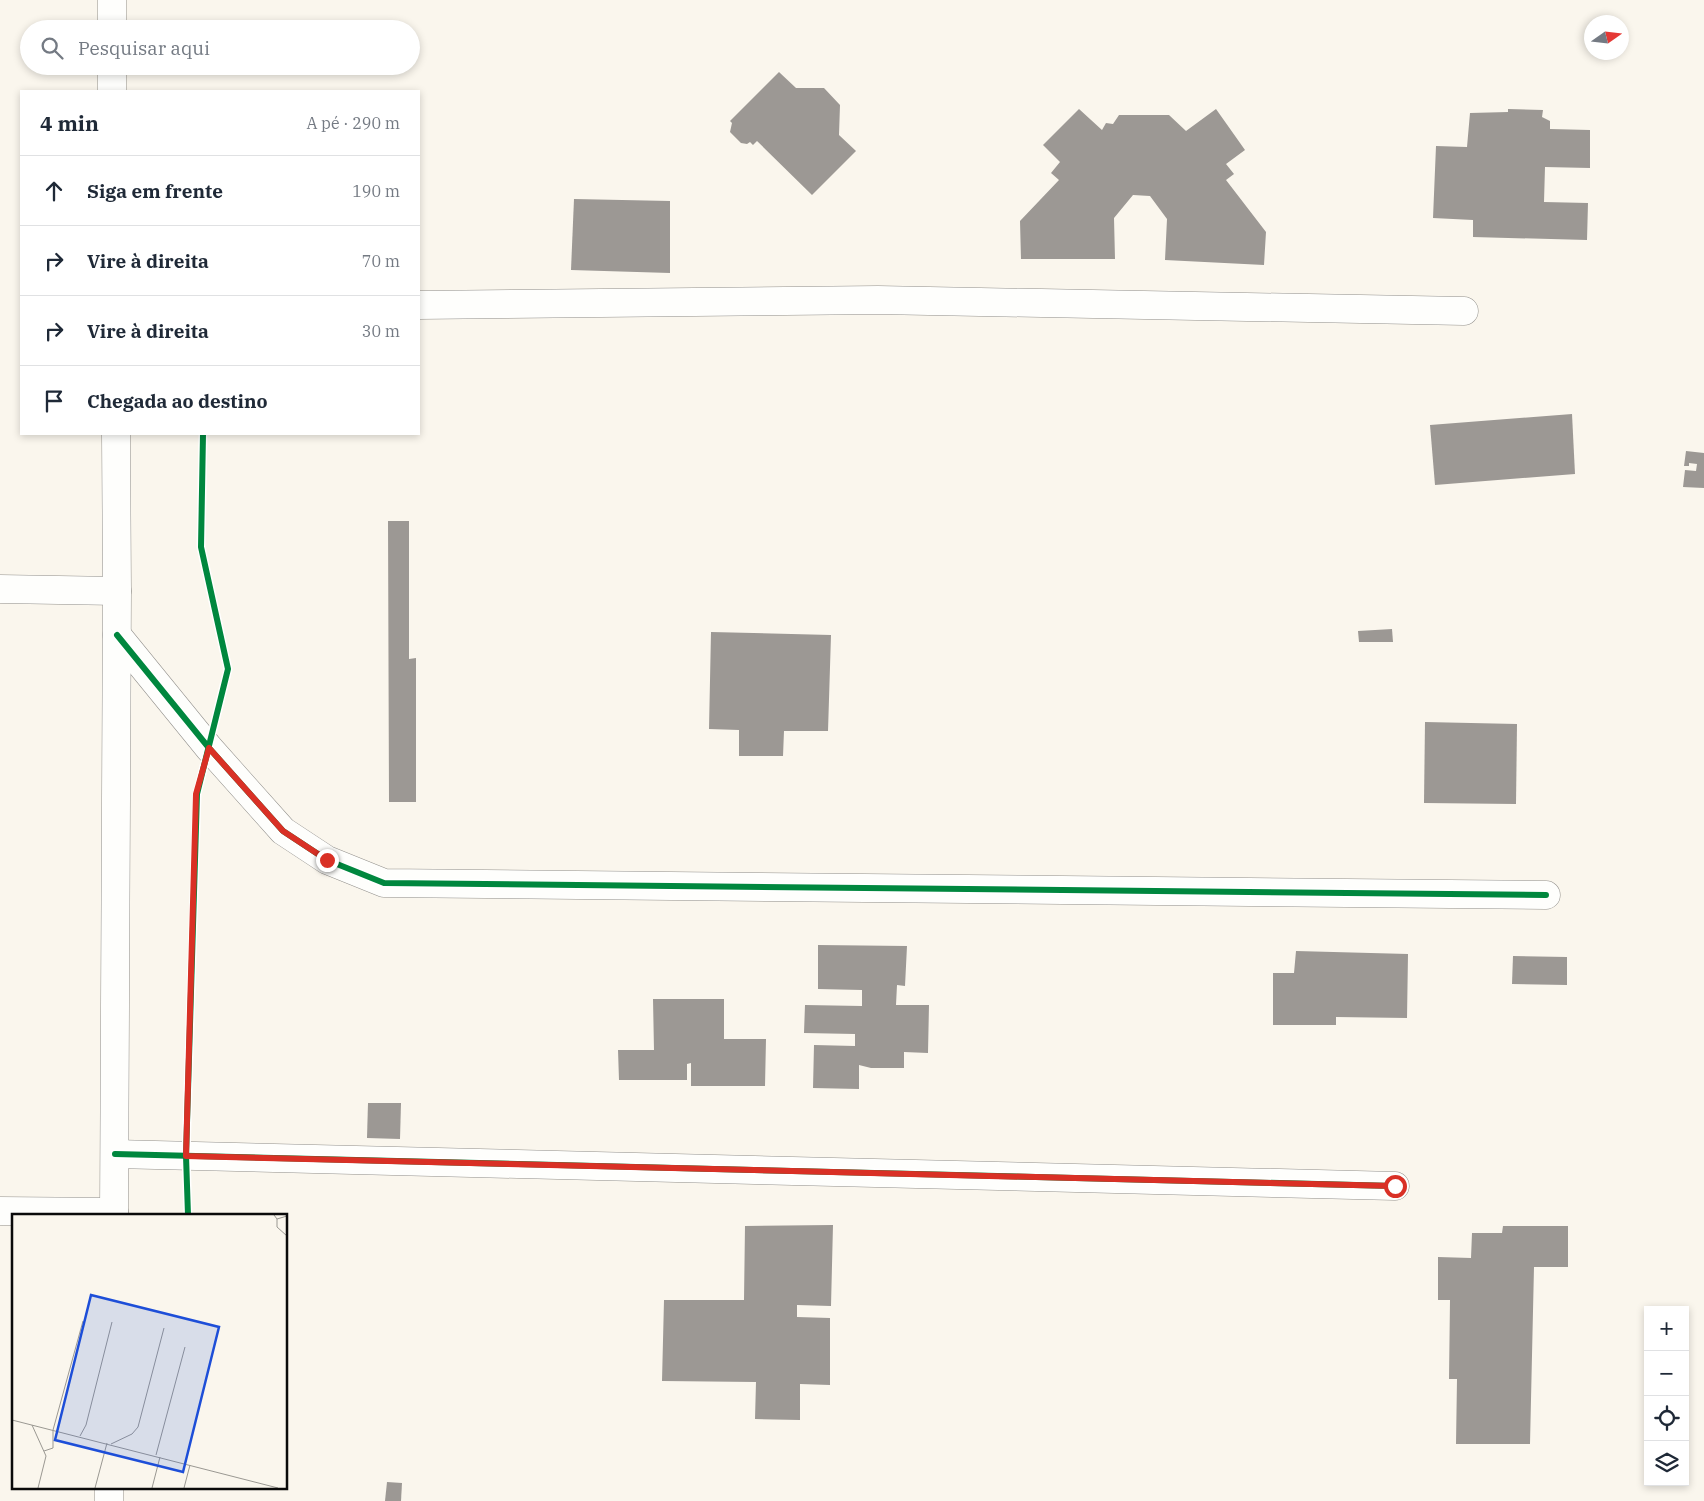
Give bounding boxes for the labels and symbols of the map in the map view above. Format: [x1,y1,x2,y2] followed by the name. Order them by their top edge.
[1584,15,1629,60] north arrow
[316,849,339,872] route end
[1384,1175,1407,1198] route start
[12,1214,288,1488] inset map

